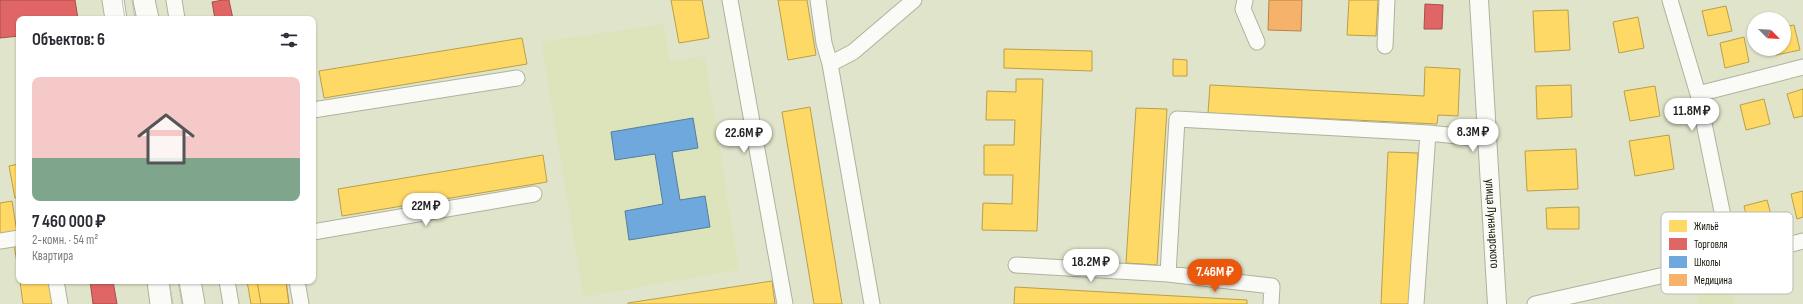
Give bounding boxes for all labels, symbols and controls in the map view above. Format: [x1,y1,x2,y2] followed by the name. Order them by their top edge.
[1747,12,1791,56] north arrow
[1747,12,1791,56] map controls
[278,29,300,51] icon: filters
[32,30,105,50] text: Объектов: 6
[1655,98,1729,132] pin: 11.8M ₽
[130,103,202,175] icon: home
[1673,103,1711,119] text: 11.8M ₽
[1440,119,1506,153] pin: 8.3M ₽
[707,120,781,154] pin: 22.6M ₽
[1457,124,1489,140] text: 8.3M ₽
[725,125,763,141] text: 22.6M ₽
[1482,178,1503,269] street label: улица Луначарского
[398,193,454,227] pin: 22M ₽
[411,198,441,214] text: 22M ₽
[32,212,106,232] text: 7 460 000 ₽
[1661,212,1793,294] legend
[1694,220,1719,233] text: Жильё
[32,232,98,248] text: 2-комн. · 54 m²
[1694,238,1728,251] text: Торговля
[32,248,73,264] text: Квартира
[1054,249,1128,283] pin: 18.2M ₽
[1072,254,1110,270] text: 18.2M ₽
[1694,256,1721,269] text: Школы
[1178,259,1252,293] pin: 7.46M ₽
[1196,264,1234,280] text: 7.46M ₽
[1694,274,1732,287] text: Медицина

